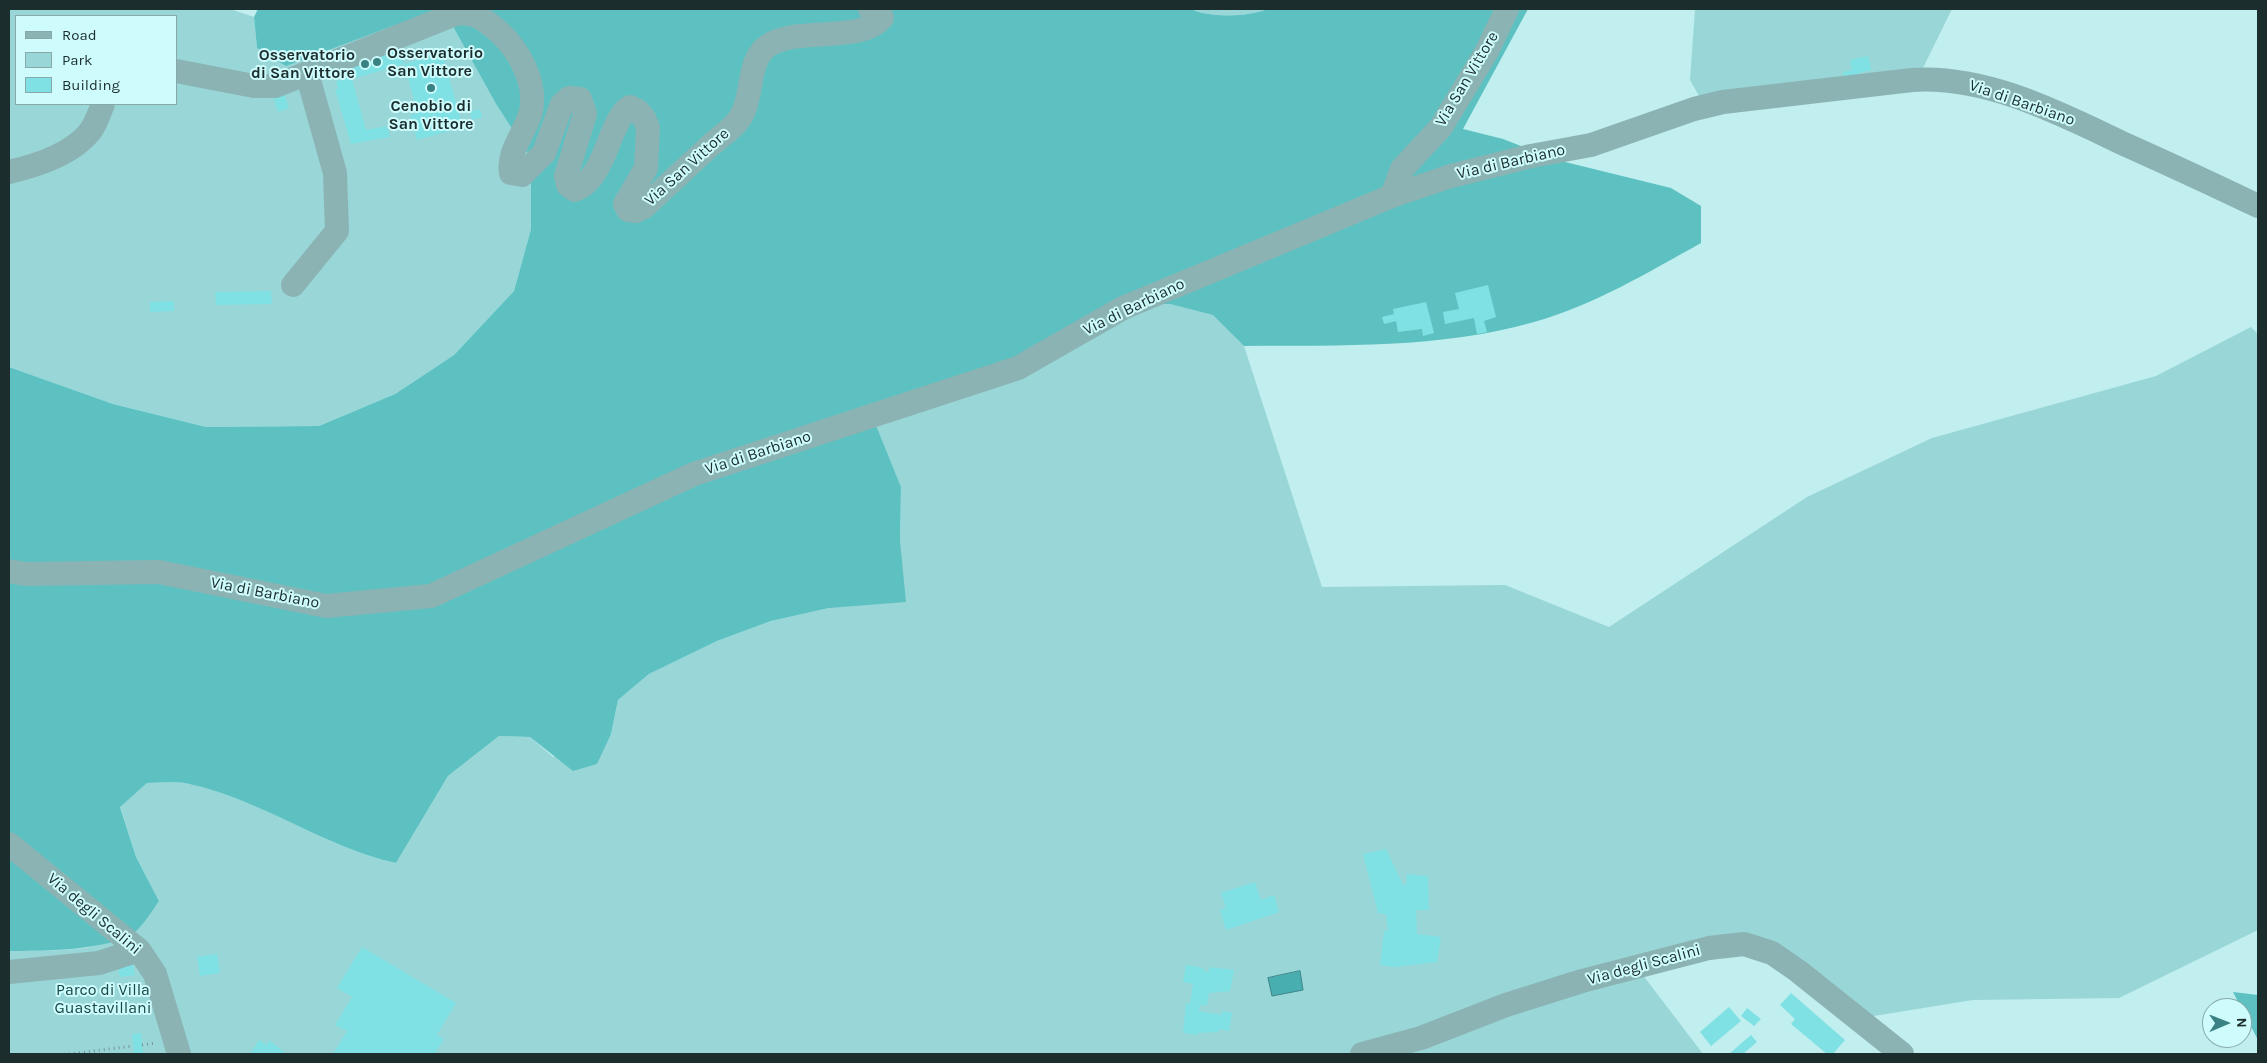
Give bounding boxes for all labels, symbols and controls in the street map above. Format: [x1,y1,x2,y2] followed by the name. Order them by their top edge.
[15,15,178,105] legend
[62,26,97,44] text: Road
[1431,28,1503,130] street label: Via San Vittore
[387,43,483,81] place label: Osservatorio San Vittore
[251,45,355,83] place label: Osservatorio di San Vittore
[62,51,92,69] text: Park
[371,56,383,68] marker: Osservatorio San Vittore
[359,58,371,70] marker: Osservatorio di San Vittore
[62,76,120,94] text: Building
[1967,76,2077,130] street label: Via di Barbiano
[425,82,437,94] marker: Cenobio di San Vittore
[389,96,473,134] place label: Cenobio di San Vittore
[641,124,733,210] street label: Via San Vittore
[1455,140,1567,184] street label: Via di Barbiano
[1080,274,1188,340] street label: Via di Barbiano
[703,427,813,479] street label: Via di Barbiano
[209,573,321,613] street label: Via di Barbiano
[43,869,145,959] street label: Via degli Scalini
[1585,941,1703,989] street label: Via degli Scalini
[54,980,152,1018] park label: Parco di Villa Guastavillani
[2202,998,2252,1048] north arrow
[2233,1018,2250,1028] text: N

